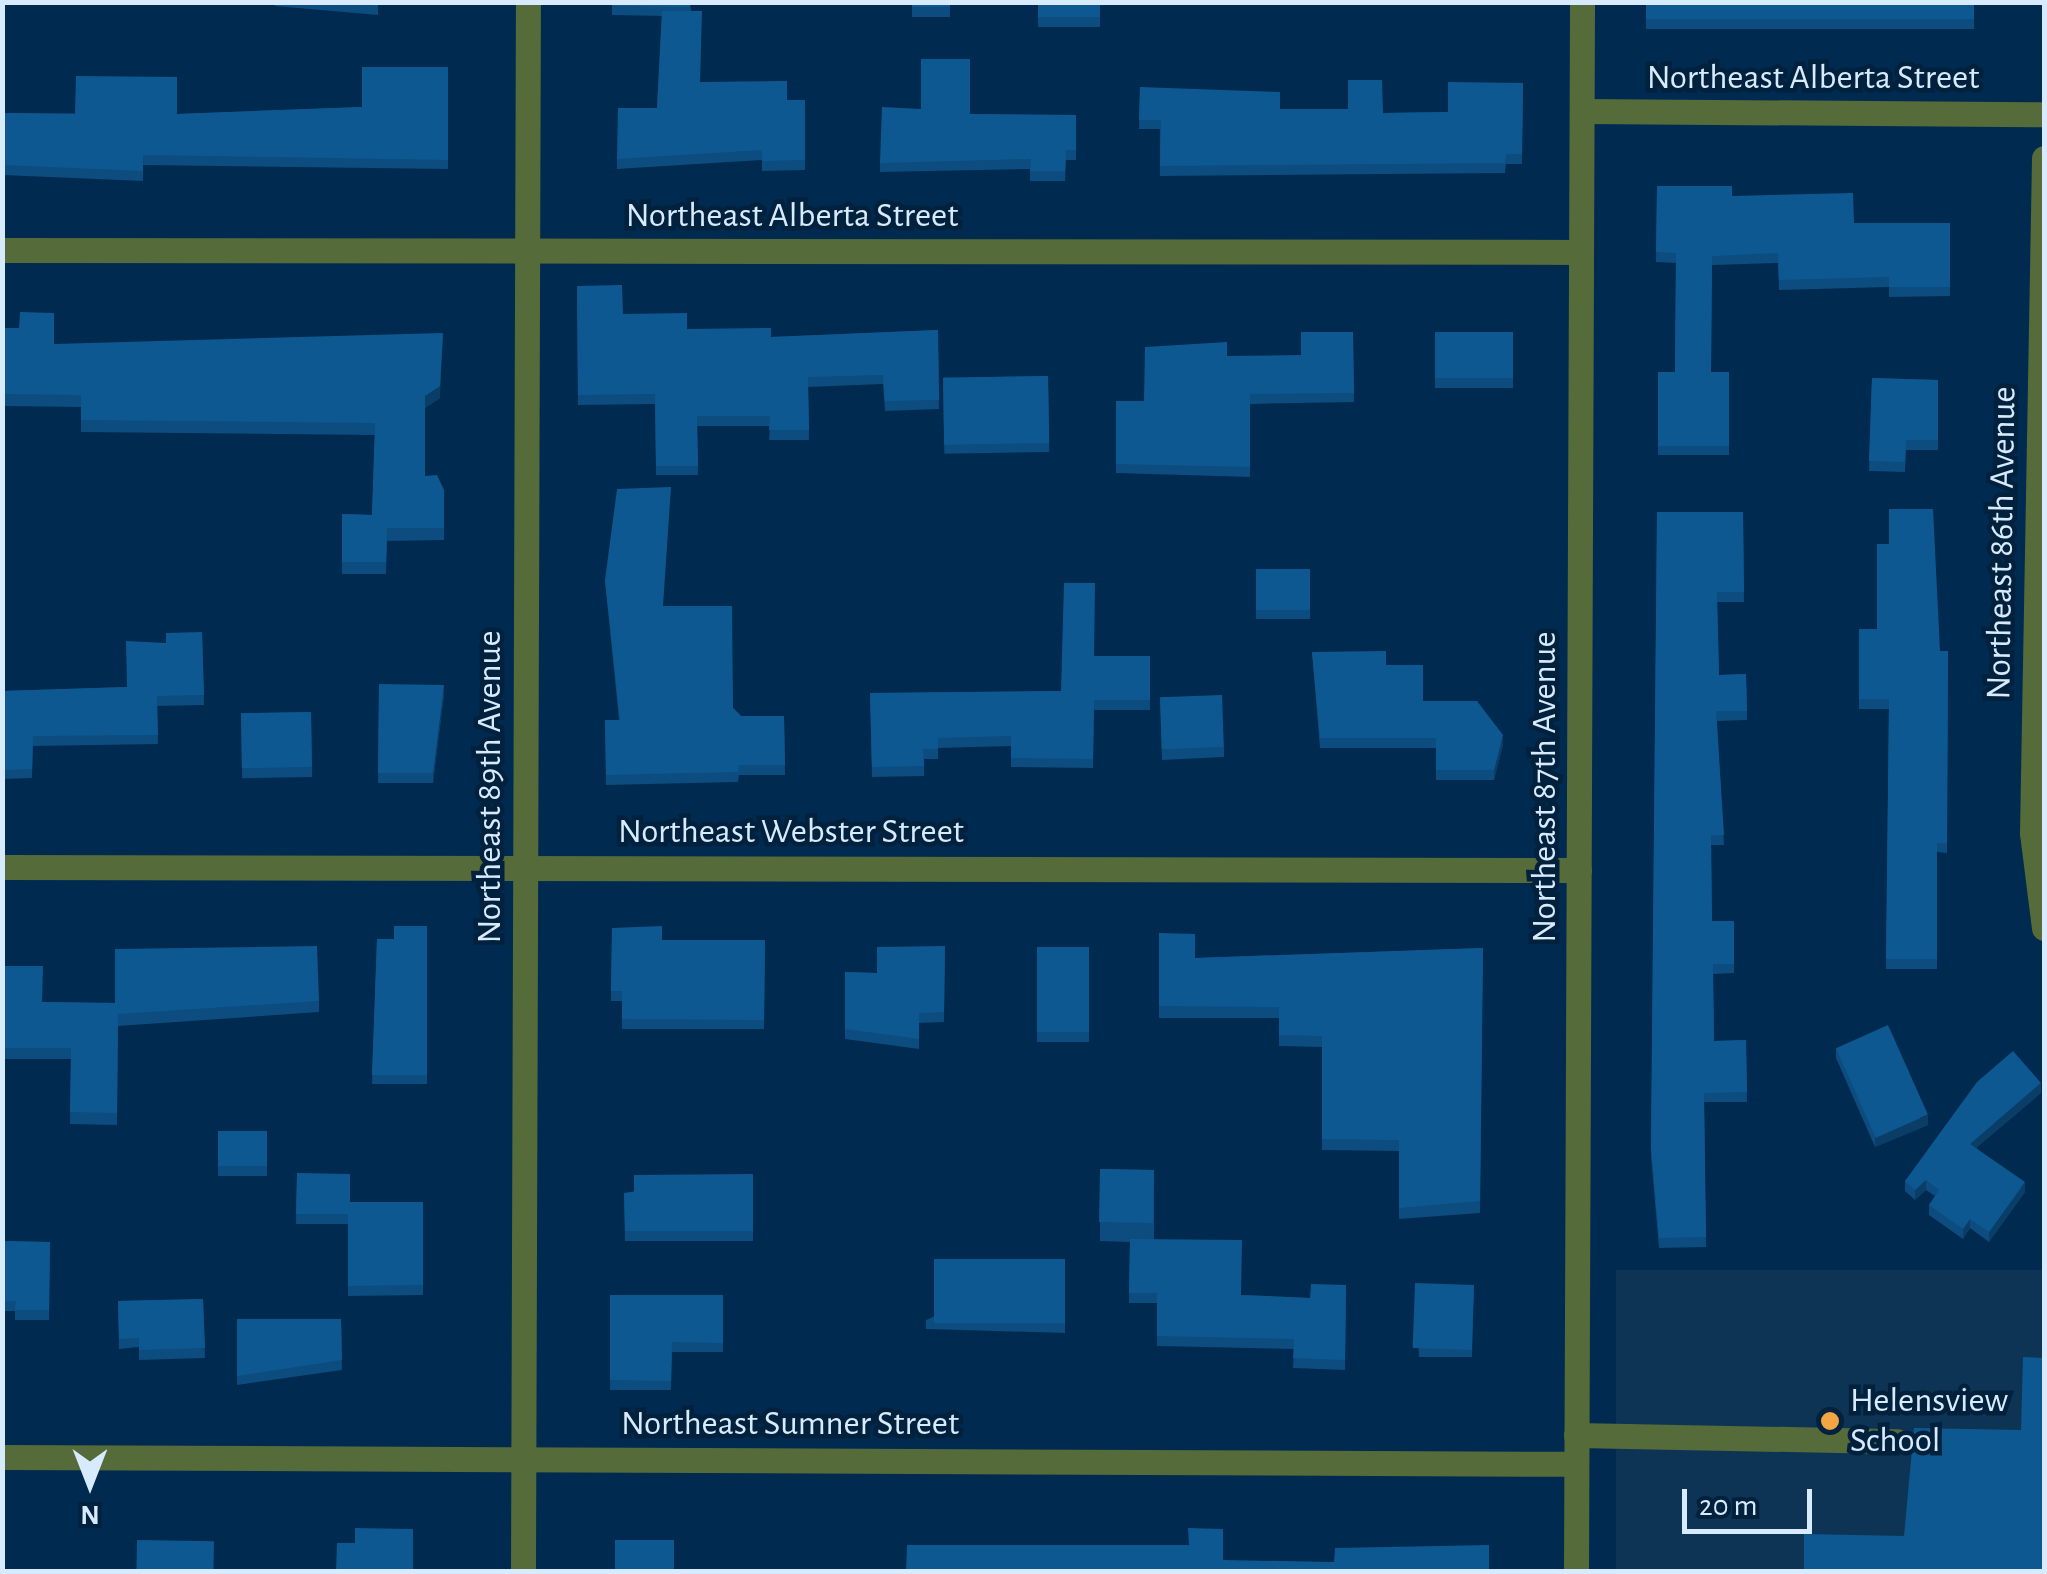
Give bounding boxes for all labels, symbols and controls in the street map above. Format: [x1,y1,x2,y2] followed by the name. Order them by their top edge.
[1647,57,1979,99] street label: Northeast Alberta Street
[626,195,958,237] street label: Northeast Alberta Street
[1978,386,2026,700] street label: Northeast 86th Avenue
[469,630,511,944] street label: Northeast 89th Avenue
[1524,631,1566,943] street label: Northeast 87th Avenue
[618,811,964,853] street label: Northeast Webster Street
[1850,1380,2008,1462] place label: Helensview School
[621,1403,959,1445] street label: Northeast Sumner Street
[1819,1410,1841,1432] marker: Helensview School
[40,1434,140,1534] north arrow
[1687,1469,1817,1531] scale bar
[1699,1491,1757,1521] text: 20 m
[80,1500,100,1528] text: N

